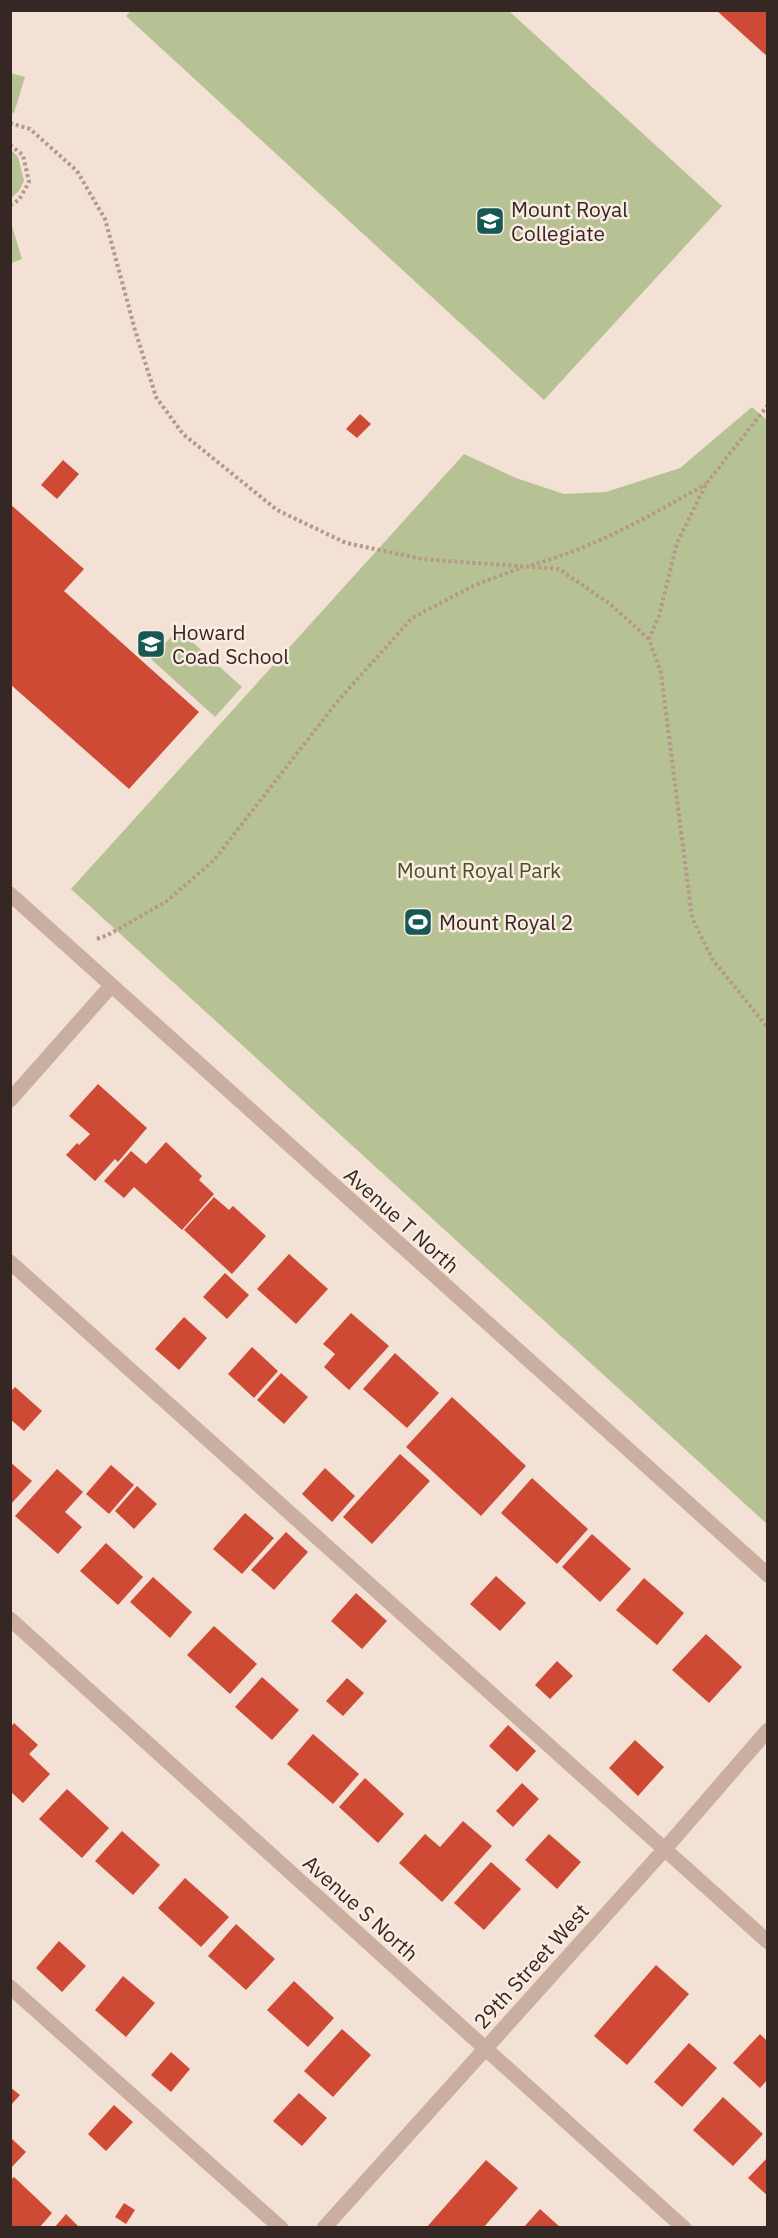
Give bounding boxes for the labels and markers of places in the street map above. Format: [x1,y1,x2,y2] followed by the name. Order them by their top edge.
[511,195,628,247] place label: Mount Royal Collegiate
[474,205,506,237] school or university icon: Mount Royal Collegiate
[172,618,289,670] place label: Howard Coad School
[135,628,167,660] school or university icon: Howard Coad School
[402,906,434,938] sports icon: Mount Royal 2
[439,908,573,936] place label: Mount Royal 2

